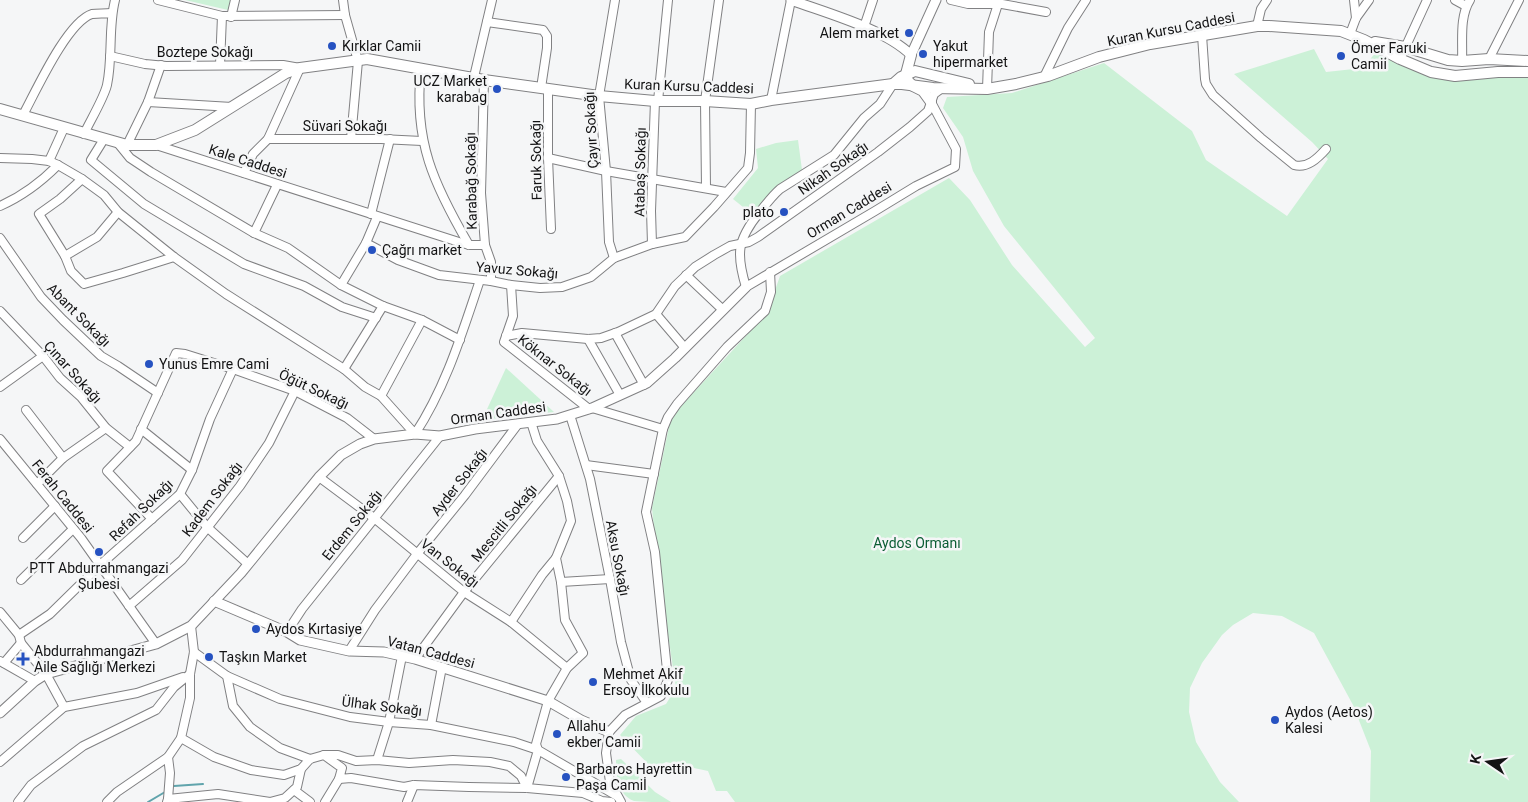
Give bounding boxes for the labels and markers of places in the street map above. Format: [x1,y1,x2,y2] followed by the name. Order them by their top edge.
[820,25,899,41] place label: Alem market
[903,27,915,39] marker: Alem market
[342,38,421,54] place label: Kırklar Camii
[933,38,1008,70] place label: Yakut hipermarket
[326,40,338,52] marker: Kırklar Camii
[1351,40,1427,72] place label: Ömer Faruki Camii
[917,48,929,60] marker: Yakut hipermarket
[1335,50,1347,62] marker: Ömer Faruki Camii
[413,73,487,105] place label: UCZ Market karabag
[491,83,503,95] marker: UCZ Market karabag
[743,204,774,220] place label: plato
[778,206,790,218] marker: plato
[382,242,462,258] place label: Çağrı market
[366,244,378,256] marker: Çağrı market
[159,356,269,372] place label: Yunus Emre Cami
[143,358,155,370] marker: Yunus Emre Cami
[93,546,105,558] marker: PTT Abdurrahmangazi Şubesi
[29,560,169,592] place label: PTT Abdurrahmangazi Şubesi
[266,621,362,637] place label: Aydos Kırtasiye
[250,623,262,635] marker: Aydos Kırtasiye
[34,643,155,675] place label: Abdurrahmangazi Aile Sağlığı Merkezi
[219,649,307,665] place label: Taşkın Market
[203,651,215,663] marker: Taşkın Market
[16,652,30,666] marker: Abdurrahmangazi Aile Sağlığı Merkezi
[603,666,689,698] place label: Mehmet Akif Ersoy İlkokulu
[587,676,599,688] marker: Mehmet Akif Ersoy İlkokulu
[1285,704,1373,736] place label: Aydos (Aetos) Kalesi
[1269,714,1281,726] marker: Aydos (Aetos) Kalesi
[567,718,641,750] place label: Allahu ekber Camii
[551,728,563,740] marker: Allahu ekber Camii
[576,761,692,793] place label: Barbaros Hayrettin Paşa Camiİ
[560,771,572,783] marker: Barbaros Hayrettin Paşa Camiİ

